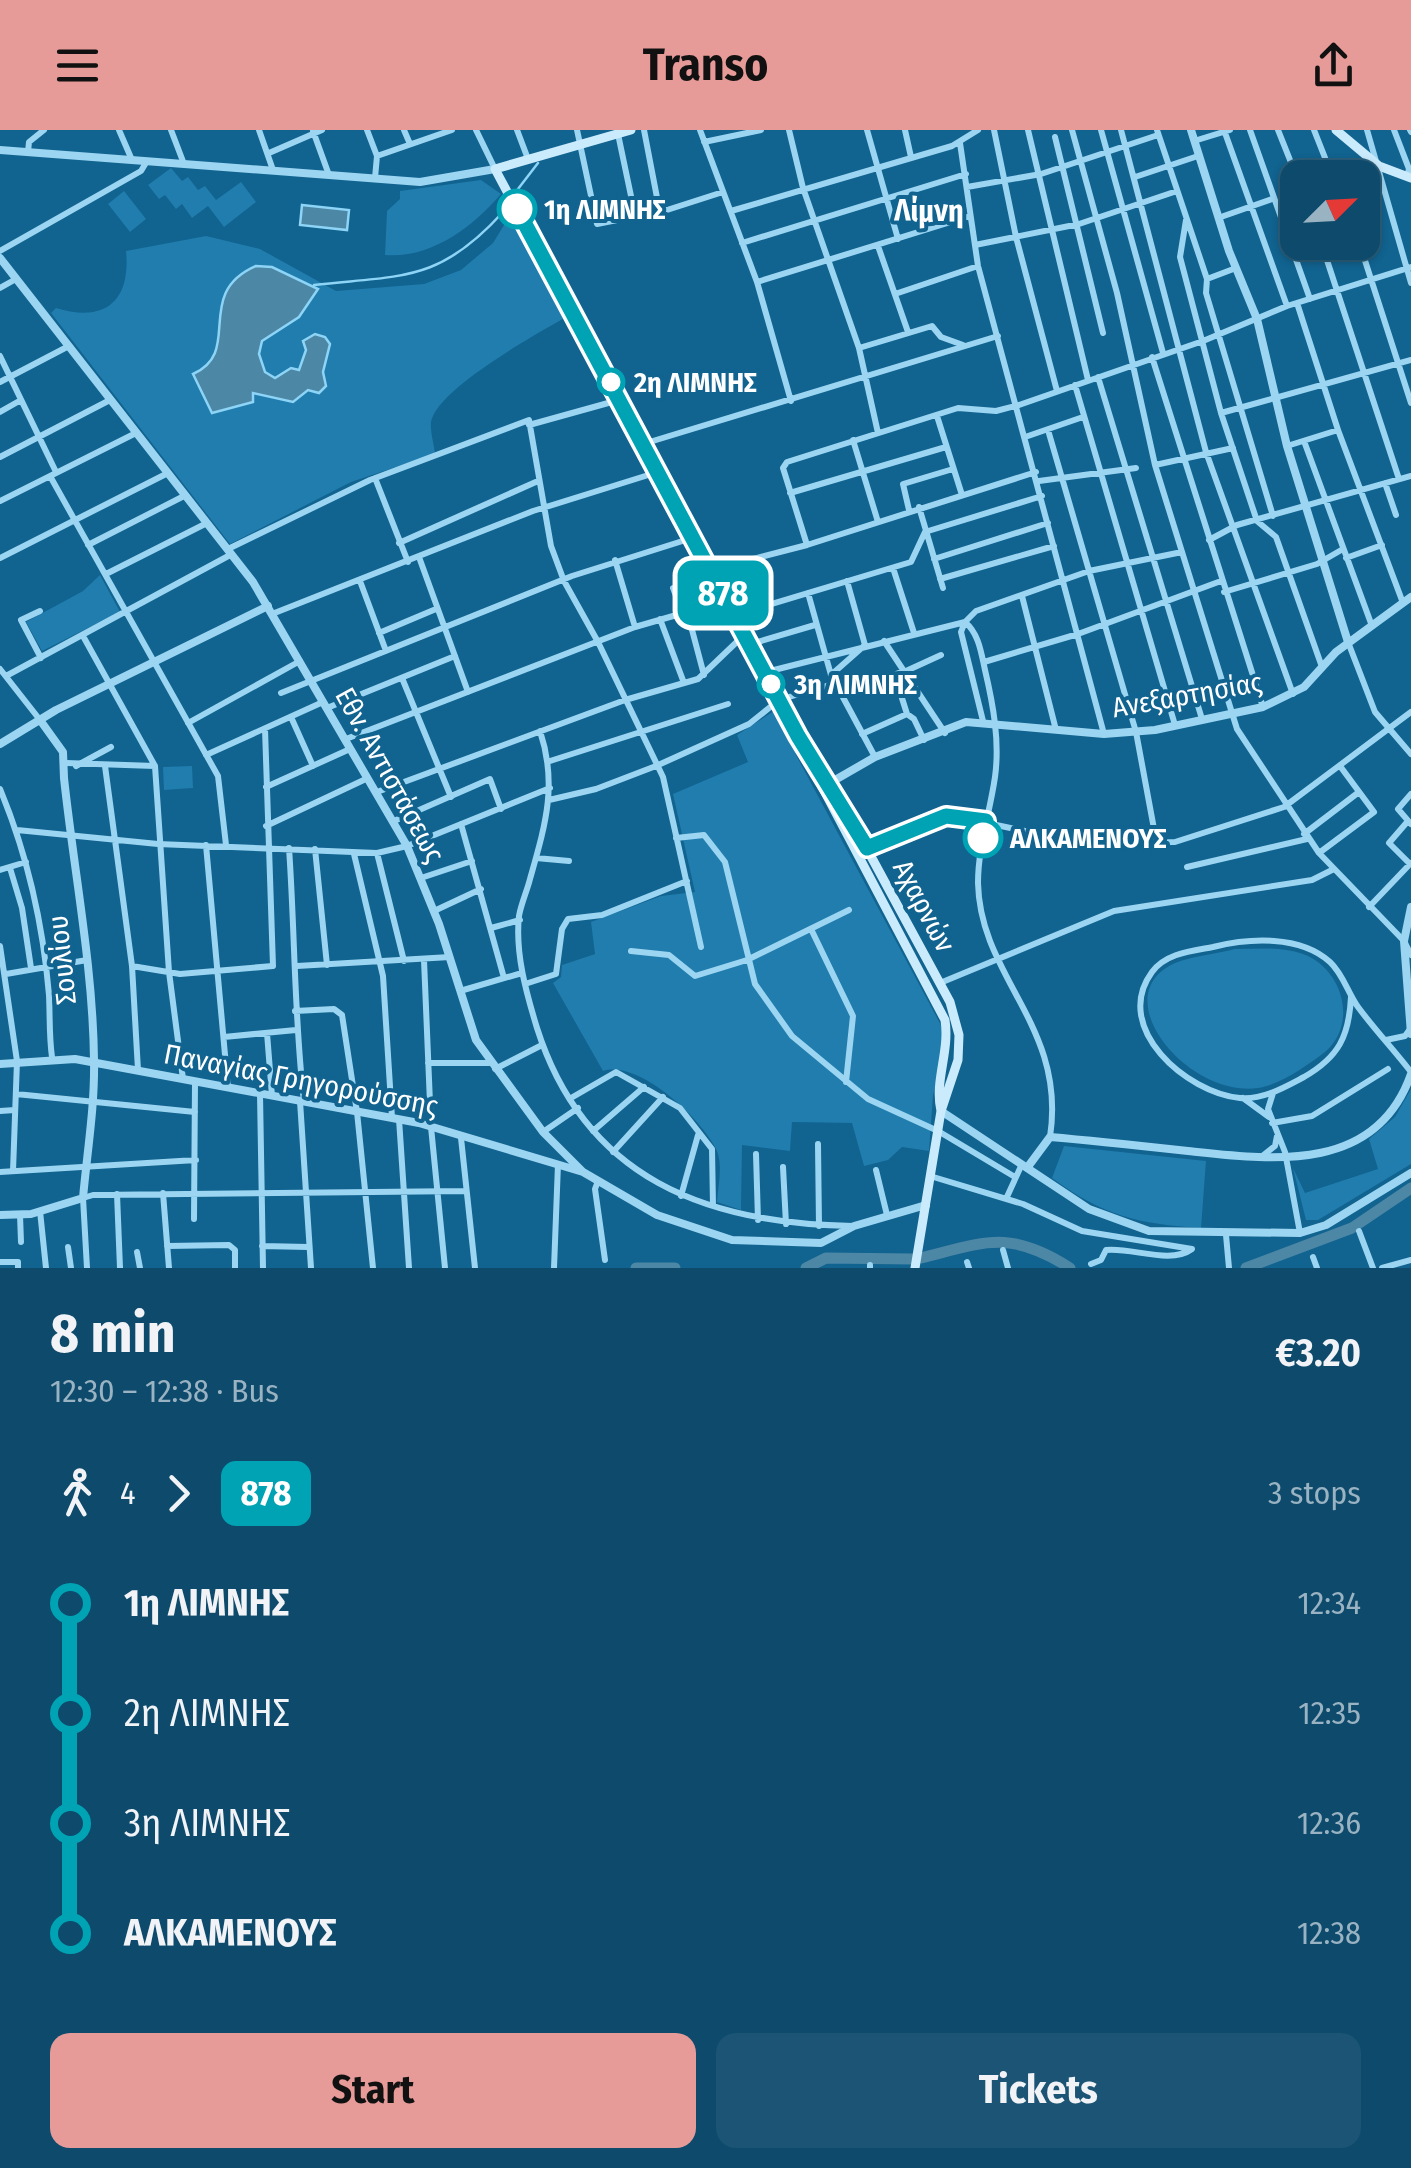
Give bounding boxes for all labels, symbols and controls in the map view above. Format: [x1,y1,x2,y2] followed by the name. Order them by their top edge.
[50,38,105,93] icon: menu
[643,38,768,92] text: Transo
[1306,38,1361,93] icon: share
[1280,160,1380,260] north arrow
[1280,160,1380,260] map controls
[498,190,536,228] marker: 1η ΛΙΜΝΗΣ
[544,193,666,226] place label: 1η ΛΙΜΝΗΣ
[893,193,964,229] district label: Λίμνη
[633,366,757,399] place label: 2η ΛΙΜΝΗΣ
[598,369,624,395] marker: 2η ΛΙΜΝΗΣ
[666,560,780,626] line badge: 878
[698,572,748,614] text: 878
[1109,666,1265,724] street label: Ανεξαρτησίας
[793,668,917,701] place label: 3η ΛΙΜΝΗΣ
[758,671,784,697] marker: 3η ΛΙΜΝΗΣ
[328,682,452,868] street label: Εθν. Αντιστάσεως
[964,819,1002,857] marker: ΑΛΚΑΜΕΝΟΥΣ
[1009,822,1167,855] place label: ΑΛΚΑΜΕΝΟΥΣ
[886,854,962,958] street label: Αχαρνών
[41,914,83,1006] street label: Σουλίου
[161,1037,441,1123] street label: Παναγίας Γρηγορούσσης
[50,1301,176,1367] text: 8 min
[1276,1330,1361,1376] text: €3.20
[50,1372,279,1410] text: 12:30 – 12:38 · Bus
[50,1466,105,1521] icon: walk
[151,1466,206,1521] icon: forward
[241,1472,291,1514] text: 878
[120,1474,136,1512] text: 4
[1268,1474,1361,1512] text: 3 stops
[124,1580,289,1626] text: 1η ΛΙΜΝΗΣ
[1298,1584,1361,1622] text: 12:34
[124,1690,290,1736] text: 2η ΛΙΜΝΗΣ
[1298,1694,1361,1732] text: 12:35
[124,1800,290,1846] text: 3η ΛΙΜΝΗΣ
[1297,1804,1361,1842] text: 12:36
[124,1910,336,1956] text: ΑΛΚΑΜΕΝΟΥΣ
[1297,1914,1361,1952] text: 12:38
[50,2033,696,2148] button: Start
[716,2033,1361,2148] button: Tickets

